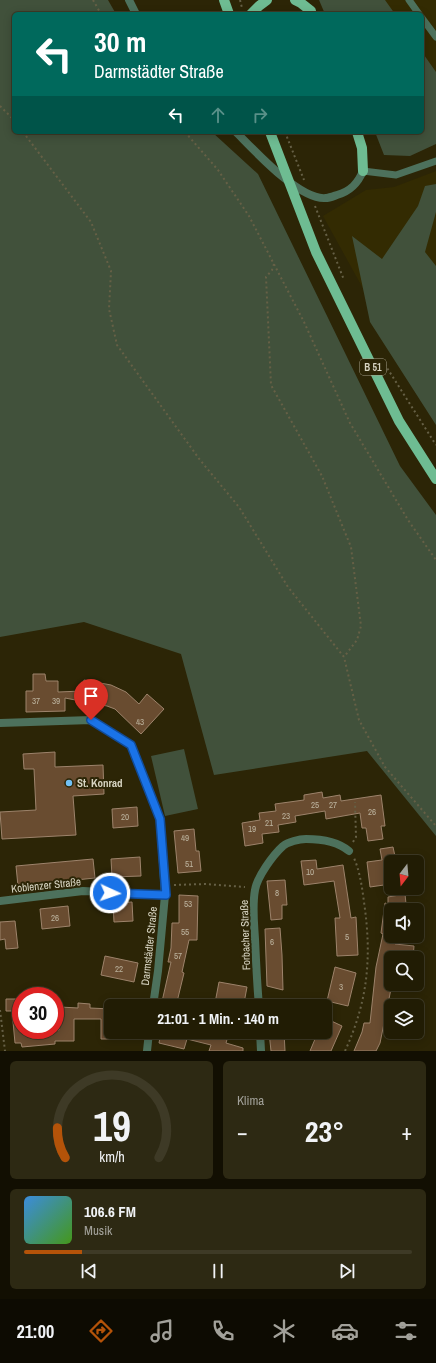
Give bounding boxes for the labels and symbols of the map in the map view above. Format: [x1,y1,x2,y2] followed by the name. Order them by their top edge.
[360,359,386,375] road number: B 51
[74,679,108,720] pin
[32,695,40,707] house number: 37
[52,695,60,707] house number: 39
[136,716,144,728] house number: 43
[77,776,123,790] place label: St. Konrad
[64,778,74,788] marker: St. Konrad
[311,799,319,811] house number: 25
[329,799,337,811] house number: 27
[368,806,376,818] house number: 26
[282,810,290,822] house number: 23
[121,811,129,823] house number: 20
[265,817,273,829] house number: 21
[248,823,256,835] house number: 19
[181,832,189,844] house number: 49
[384,855,424,895] north arrow
[185,858,193,870] house number: 51
[306,866,314,878] house number: 10
[89,872,131,914] position arrow
[10,874,82,896] street label: Koblenzer Straße
[275,887,279,899] house number: 8
[184,898,192,910] house number: 53
[237,900,253,970] street label: Forbacher Straße
[138,906,160,986] street label: Darmstädter Straße
[51,912,59,924] house number: 26
[181,926,189,938] house number: 55
[345,931,349,943] house number: 5
[270,936,274,948] house number: 6
[174,950,182,962] house number: 57
[115,963,123,975] house number: 22
[339,981,343,993] house number: 3
[12,987,64,1039] speed limit sign: 30

